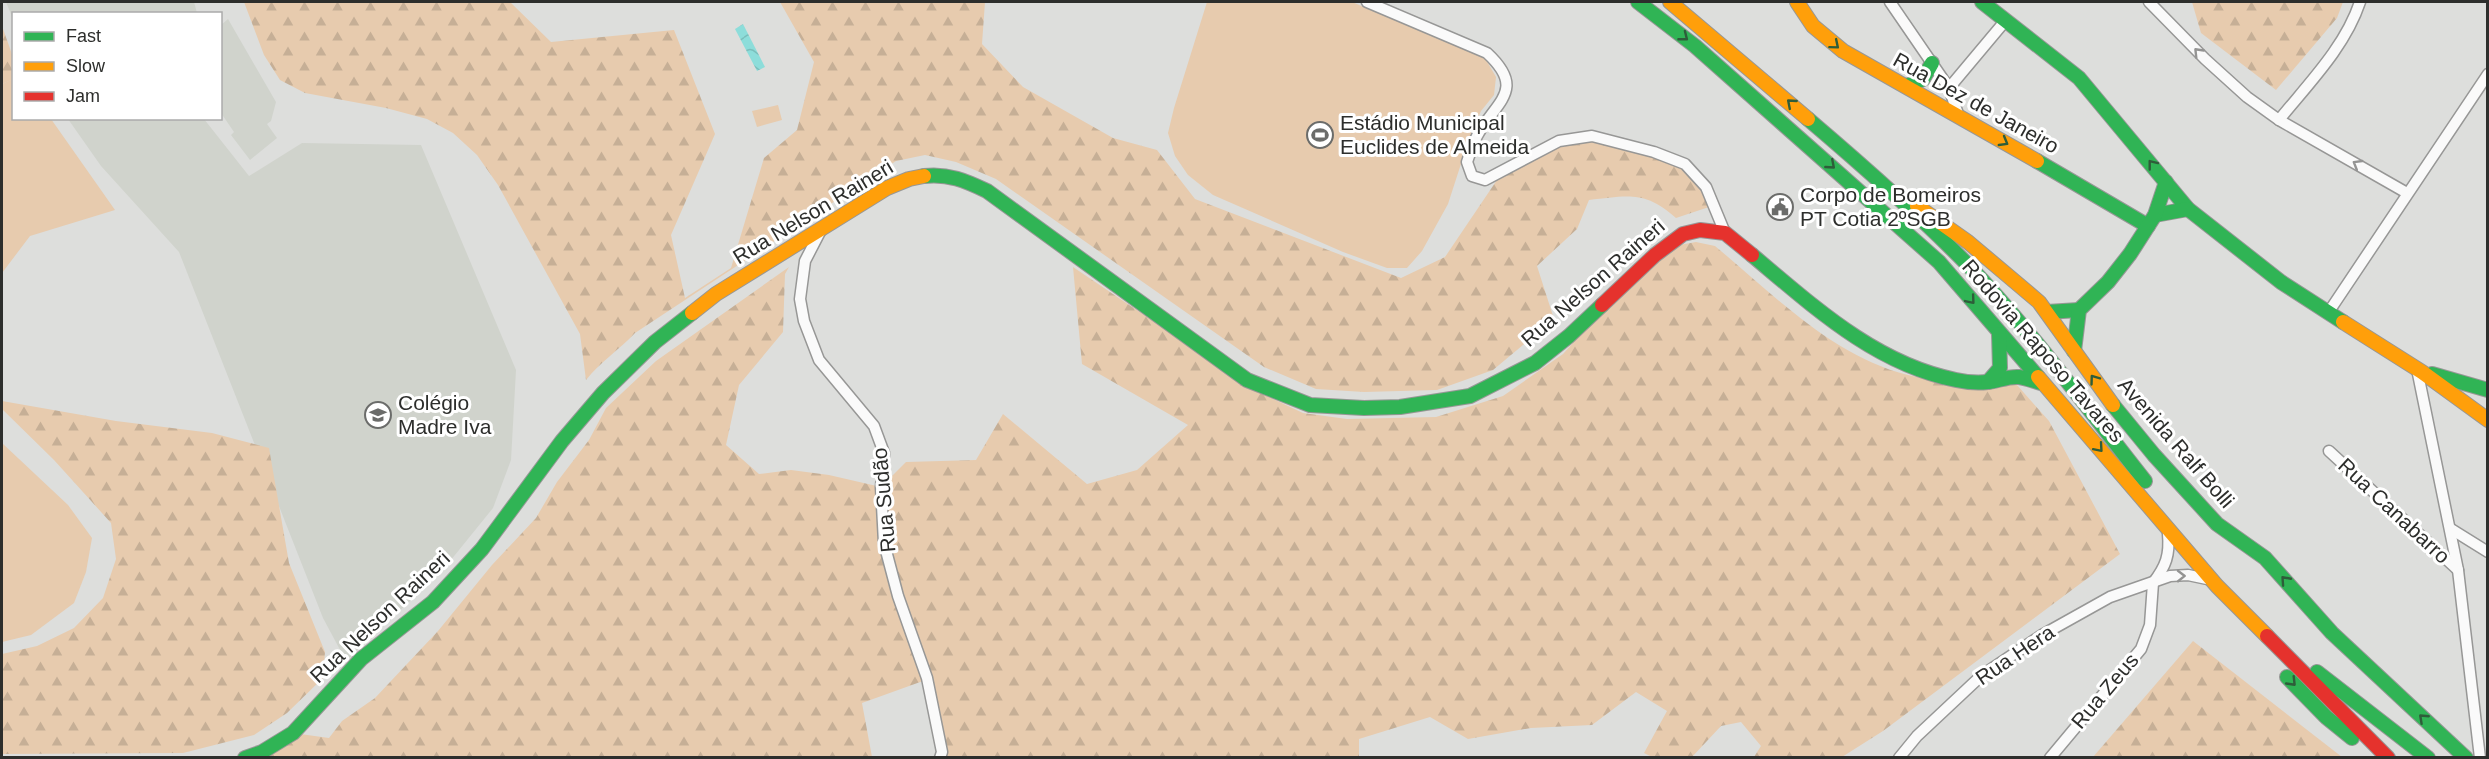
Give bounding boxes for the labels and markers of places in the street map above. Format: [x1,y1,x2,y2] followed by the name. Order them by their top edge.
[1340,111,1529,158] place label: Estádio Municipal Euclides de Almeida
[1305,120,1335,150] sports icon: Estádio Municipal Euclides de Almeida
[1800,183,1981,230] place label: Corpo de Bomeiros PT Cotia 2ºSGB
[1765,192,1795,222] public building icon: Corpo de Bomeiros PT Cotia 2ºSGB
[398,391,492,438] place label: Colégio Madre Iva
[363,400,393,430] school or university icon: Colégio Madre Iva

